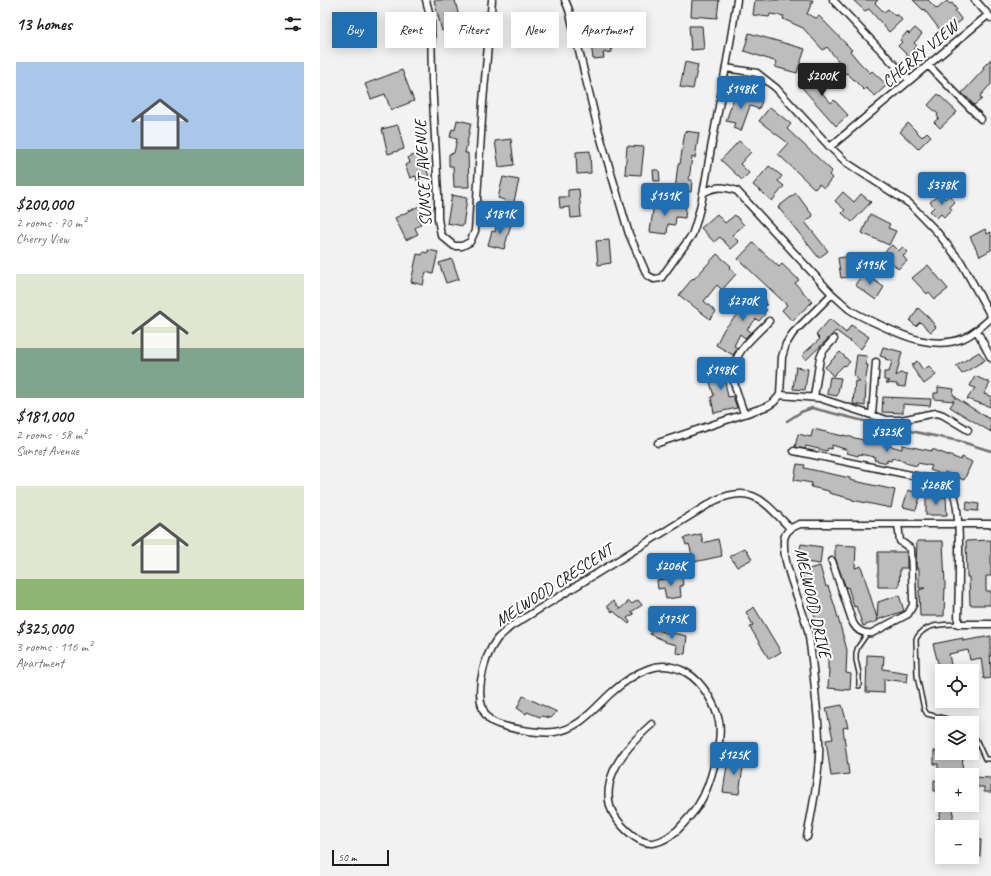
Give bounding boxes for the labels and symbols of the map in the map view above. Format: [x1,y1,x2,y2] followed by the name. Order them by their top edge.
[878,14,965,92] street label: CHERRY VIEW
[794,63,850,97] pin: $200K
[713,76,769,110] pin: $148K
[410,117,436,227] street label: SUNSET AVENUE
[914,172,970,206] pin: $378K
[637,183,693,217] pin: $151K
[472,201,528,235] pin: $181K
[842,252,898,286] pin: $195K
[715,288,771,322] pin: $270K
[693,357,749,391] pin: $148K
[859,419,915,453] pin: $325K
[908,472,964,506] pin: $268K
[491,537,620,631] street label: MELWOOD CRESCENT
[790,546,836,662] street label: MELWOOD DRIVE
[643,553,699,587] pin: $206K
[644,606,700,640] pin: $175K
[706,742,762,776] pin: $125K
[332,848,389,867] scale bar

